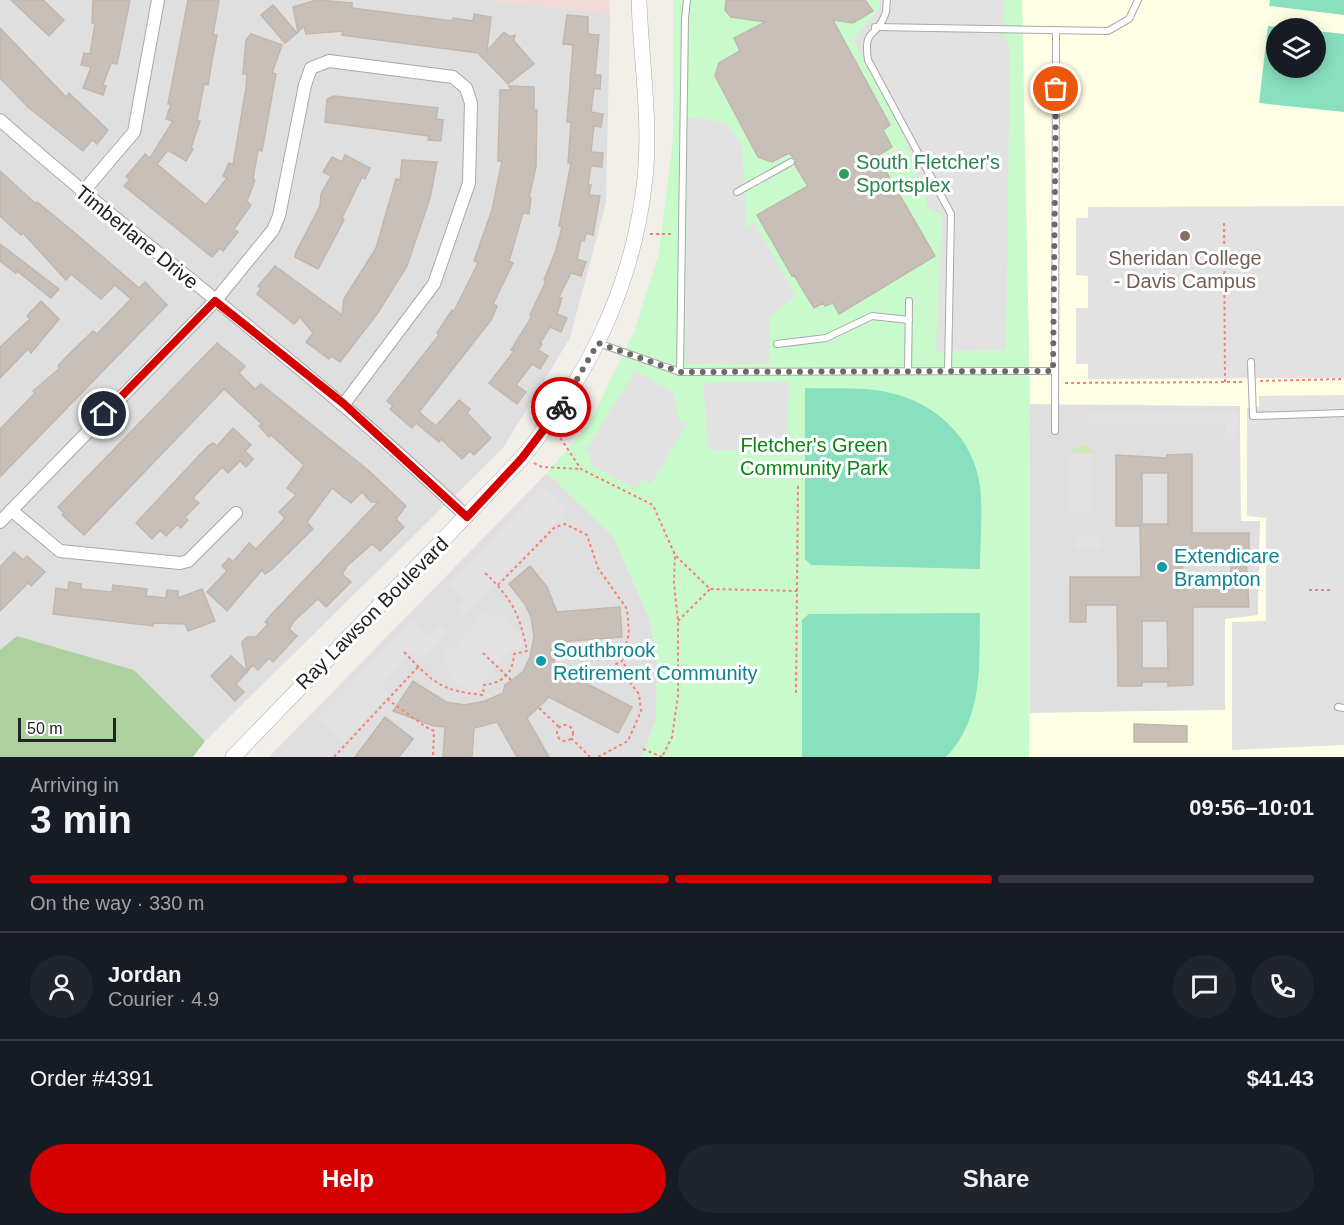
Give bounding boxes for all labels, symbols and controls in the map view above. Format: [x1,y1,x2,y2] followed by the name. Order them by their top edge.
[1266,18,1326,78] map controls
[1266,18,1326,78] button: layers
[1030,63,1081,114] pin
[1039,72,1072,105] icon: bag
[856,151,1000,196] place label: South Fletcher's Sportsplex
[837,167,851,181] marker: South Fletcher's Sportsplex
[71,181,203,293] street label: Timberlane Drive
[1178,229,1192,243] marker: Sheridan College - Davis Campus
[1108,247,1262,292] place label: Sheridan College - Davis Campus
[531,377,591,437] courier
[78,388,129,439] pin
[545,391,578,424] icon: bike
[87,397,120,430] icon: home
[740,434,889,479] park label: Fletcher's Green Community Park
[292,533,452,693] street label: Ray Lawson Boulevard
[1174,545,1280,590] place label: Extendicare Brampton
[1155,560,1169,574] marker: Extendicare Brampton
[553,639,758,684] place label: Southbrook Retirement Community
[534,654,548,668] marker: Southbrook Retirement Community
[18,715,116,742] scale bar
[27,720,63,737] text: 50 m
[30,774,119,796] text: Arriving in
[1189,795,1314,820] text: 09:56–10:01
[30,798,132,841] text: 3 min
[30,892,205,914] text: On the way · 330 m
[30,955,93,1018] button: person
[1173,955,1236,1018] button: chat
[1251,955,1314,1018] button: phone
[108,962,181,987] text: Jordan
[108,988,219,1010] text: Courier · 4.9
[30,1066,154,1091] text: Order #4391
[1247,1066,1314,1091] text: $41.43
[30,1144,666,1213] button: Help
[678,1144,1314,1213] button: Share

